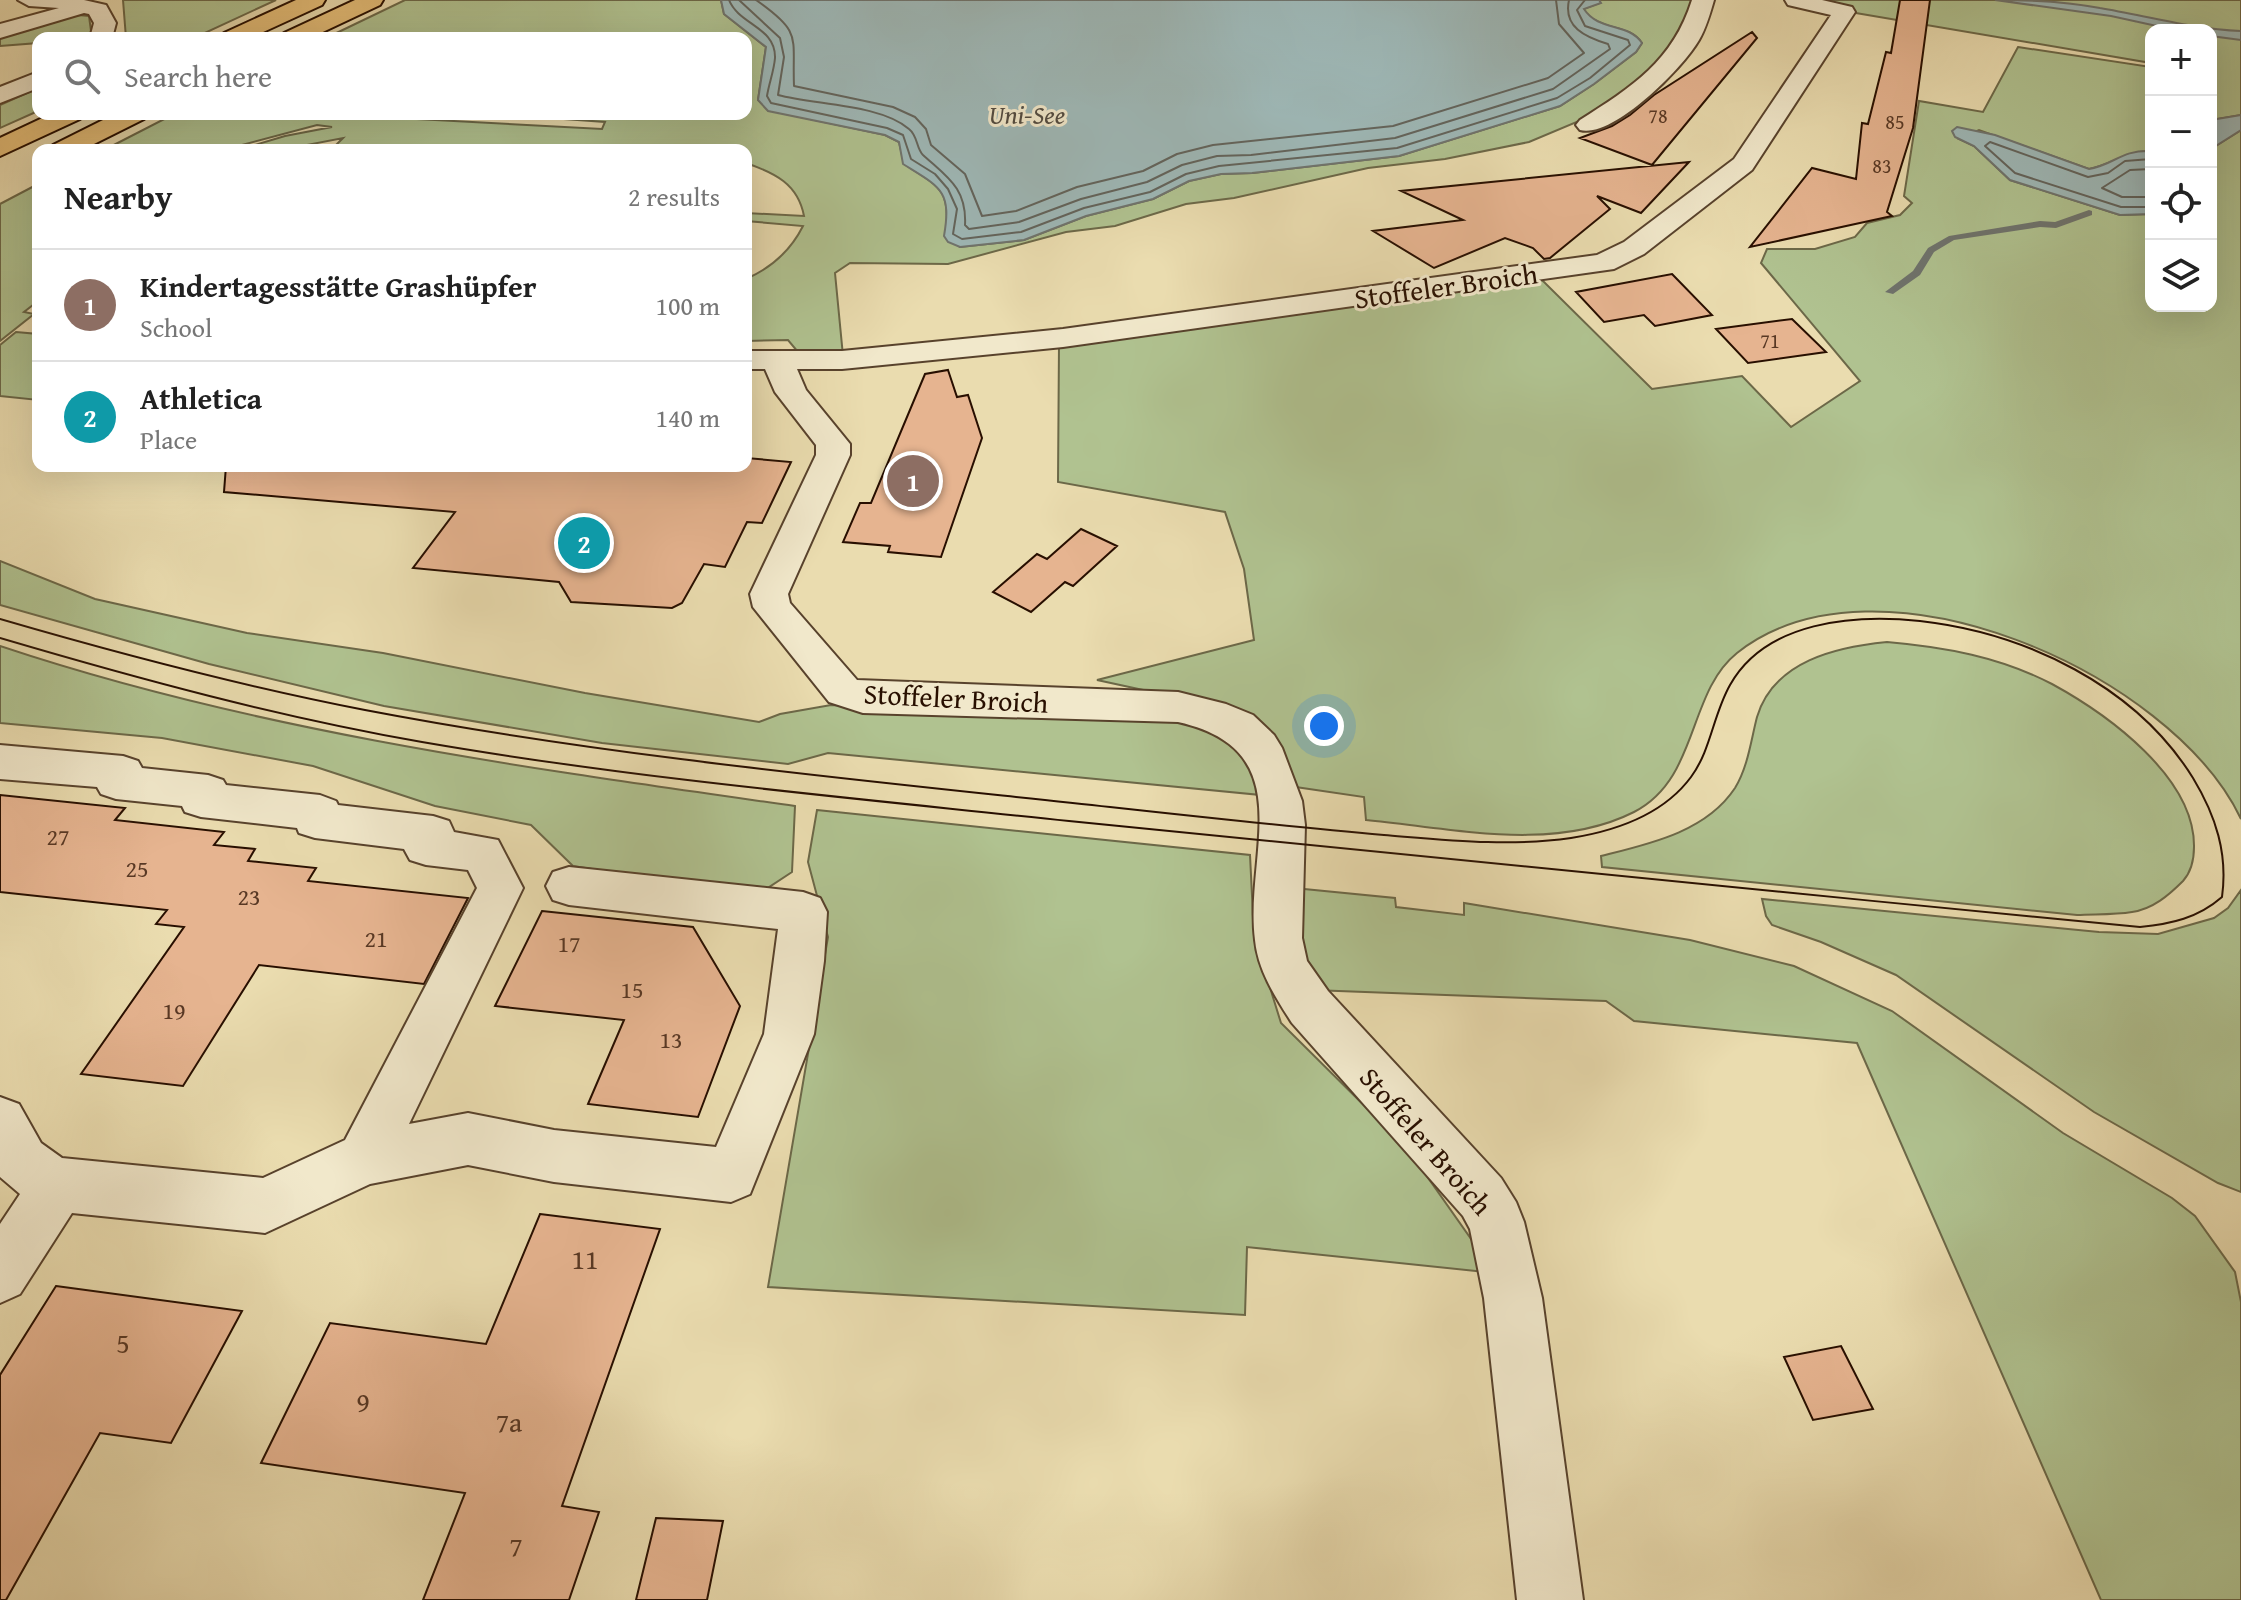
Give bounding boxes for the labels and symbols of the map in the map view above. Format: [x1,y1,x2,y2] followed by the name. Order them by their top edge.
[989,95,1065,134] water label: Uni-See
[1648,101,1668,130] house number: 78
[1885,107,1905,136] house number: 85
[1872,151,1892,180] house number: 83
[1352,252,1540,319] street label: Stoffeler Broich
[1760,326,1780,355] house number: 71
[887,451,939,511] pin: 1
[558,513,610,573] pin: 2
[863,672,1049,723] street label: Stoffeler Broich
[1304,706,1344,746] your location
[46,819,70,854] house number: 27
[125,851,149,886] house number: 25
[237,879,261,914] house number: 23
[364,921,388,956] house number: 21
[557,926,581,961] house number: 17
[620,972,644,1007] house number: 15
[162,993,186,1028] house number: 19
[659,1022,683,1057] house number: 13
[1350,1058,1503,1224] street label: Stoffeler Broich
[572,1238,598,1279] house number: 11
[116,1322,130,1363] house number: 5
[356,1381,370,1422] house number: 9
[496,1401,523,1442] house number: 7a
[509,1525,523,1566] house number: 7

